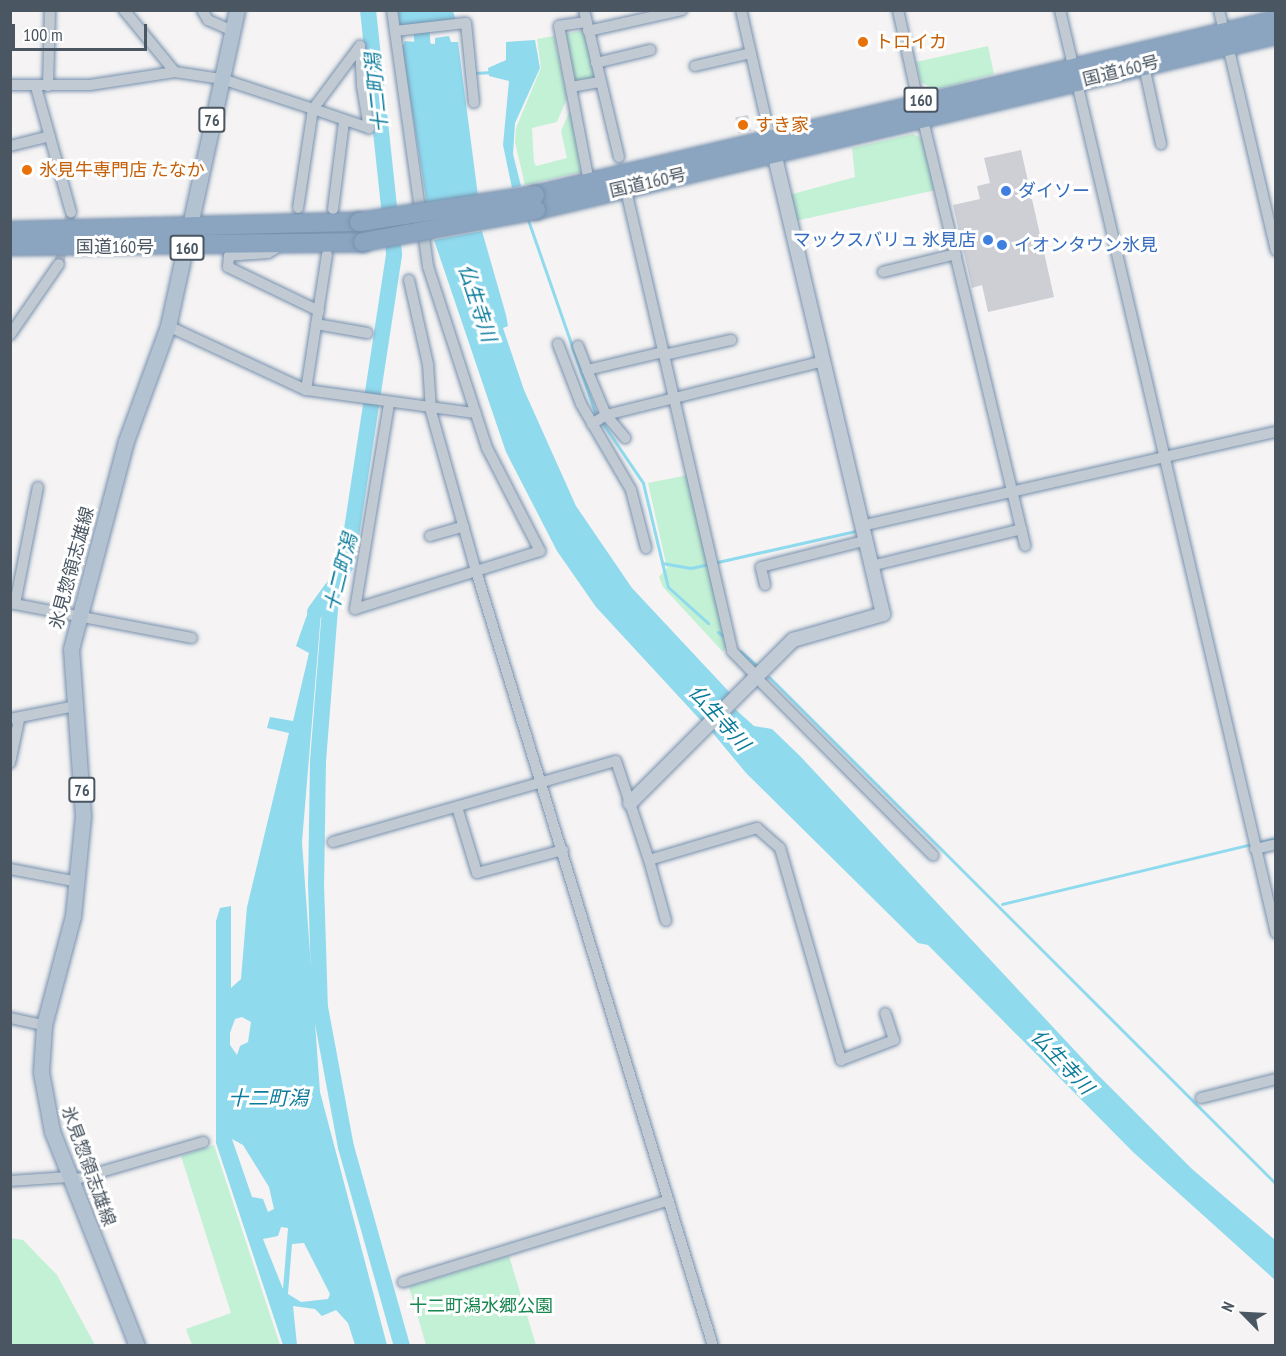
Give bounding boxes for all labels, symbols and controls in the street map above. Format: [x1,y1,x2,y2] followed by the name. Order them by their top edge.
[15,12,150,50] scale bar
[23,23,63,46] text: 100 m
[875,31,947,53] place label: トロイカ
[856,35,870,49] marker: トロイカ
[1080,51,1162,91] street label: 国道160号
[361,52,393,134] water label: 十二町潟
[903,87,939,113] road number: 160
[197,107,227,133] road number: 76
[755,114,809,136] place label: すき家
[736,118,750,132] marker: すき家
[39,159,205,181] place label: 氷見牛専門店 たなか
[20,163,34,177] marker: 氷見牛専門店 たなか
[607,164,689,202] street label: 国道160号
[1018,180,1090,202] place label: ダイソー
[999,184,1013,198] marker: ダイソー
[792,229,976,251] place label: マックスバリュ 氷見店
[981,233,995,247] marker: マックスバリュ 氷見店
[1014,234,1158,256] place label: イオンタウン氷見
[169,235,205,261] road number: 160
[76,236,154,258] street label: 国道160号
[995,238,1009,252] marker: イオンタウン氷見
[453,261,501,345] water label: 仏生寺川
[45,504,99,632] street label: 氷見惣領志雄線
[320,531,362,615] water label: 十二町潟
[683,680,755,756] water label: 仏生寺川
[67,777,97,803] road number: 76
[1026,1025,1098,1099] water label: 仏生寺川
[228,1086,308,1110] water label: 十二町潟
[56,1103,120,1229] street label: 氷見惣領志雄線
[1214,1284,1274,1344] north arrow
[409,1295,553,1317] park label: 十二町潟水郷公園
[1217,1299,1238,1315] text: N

